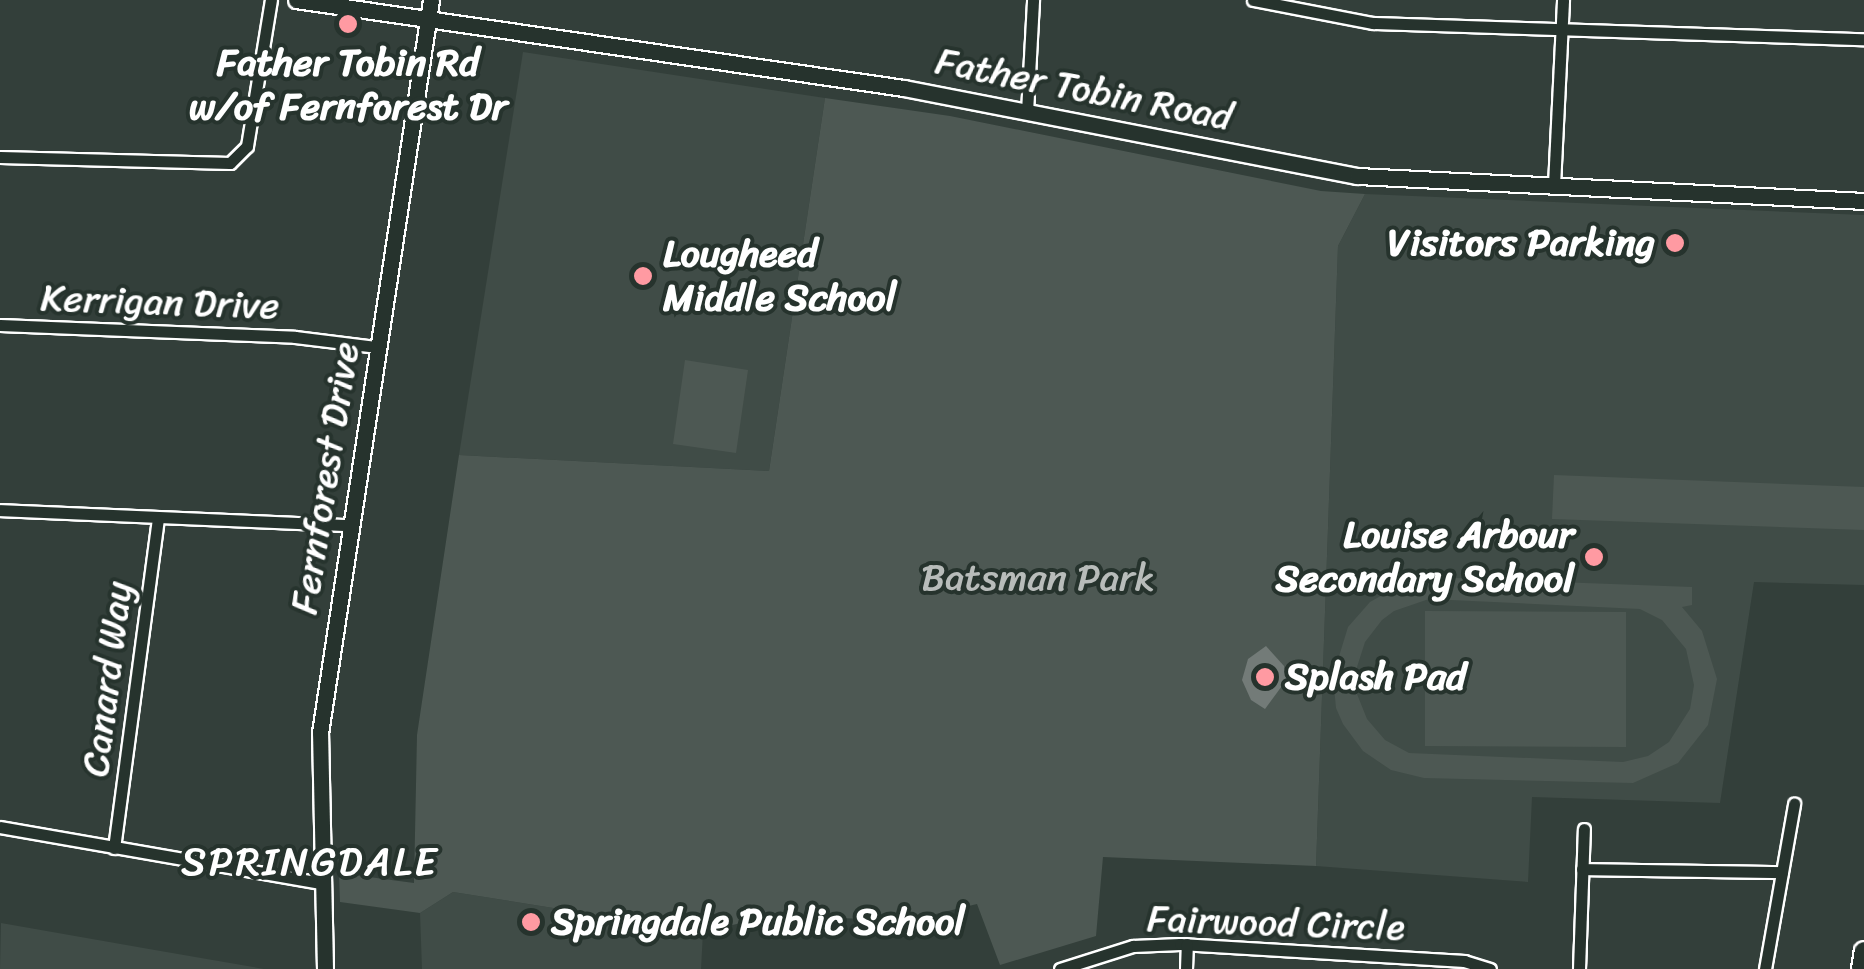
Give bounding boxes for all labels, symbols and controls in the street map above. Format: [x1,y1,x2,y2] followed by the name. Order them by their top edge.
[337,13,359,35] marker: Father Tobin Rd w/of Fernforest Dr
[932,38,1236,140] street label: Father Tobin Road
[189,40,507,130] place label: Father Tobin Rd w/of Fernforest Dr
[1387,220,1655,266] place label: Visitors Parking
[663,231,897,320] place label: Lougheed Middle School
[1664,232,1686,254] marker: Visitors Parking
[632,265,654,287] marker: Lougheed Middle School
[40,275,280,329] street label: Kerrigan Drive
[281,339,369,617] street label: Fernforest Drive
[1275,512,1574,602] place label: Louise Arbour Secondary School
[1583,546,1605,568] marker: Louise Arbour Secondary School
[921,555,1155,601] park label: Batsman Park
[72,579,142,779] street label: Canard Way
[1285,654,1466,700] place label: Splash Pad
[1254,666,1276,688] marker: Splash Pad
[182,838,438,886] district label: SPRINGDALE
[1146,896,1406,950] street label: Fairwood Circle
[551,899,966,945] place label: Springdale Public School
[520,911,542,933] marker: Springdale Public School

